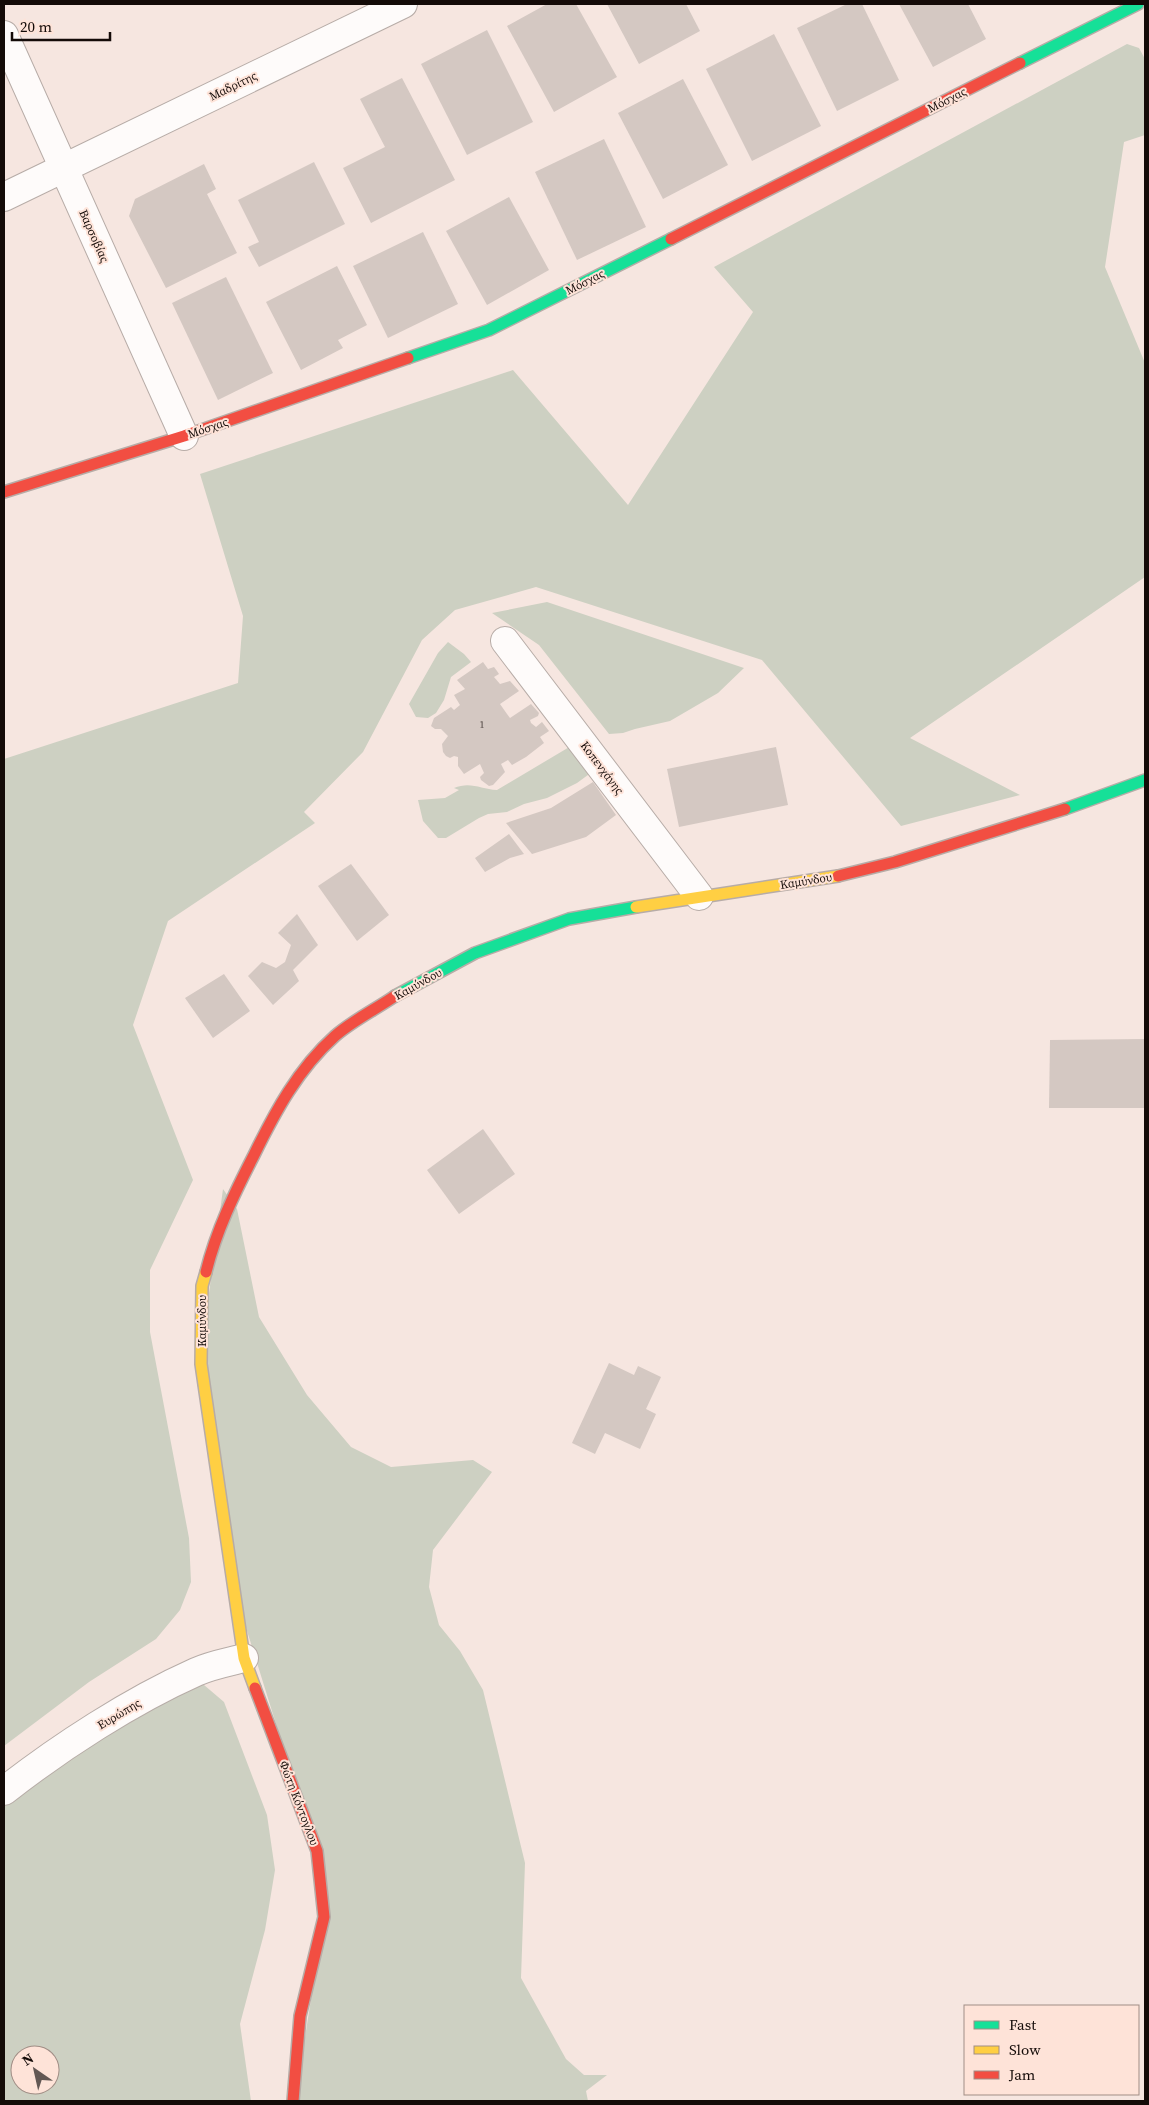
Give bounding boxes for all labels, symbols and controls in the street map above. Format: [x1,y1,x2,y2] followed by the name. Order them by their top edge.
[12,10,110,42] scale bar
[20,16,52,37] text: 20 m
[206,67,260,104] street label: Μαδρίτης
[925,83,970,117] street label: Μόσχας
[75,207,113,266] street label: Βαρσοβίας
[563,265,608,299] street label: Μόσχας
[186,413,231,442] street label: Μόσχας
[480,718,485,731] house number: 1
[577,738,628,798] street label: Κοπενχάγης
[779,869,833,893] street label: Καμύνδου
[391,964,445,1004] street label: Καμύνδου
[194,1295,210,1347] street label: Καμύνδου
[94,1695,144,1733] street label: Ευρώπης
[276,1758,322,1848] street label: Φώτη Κόντογλου
[964,2005,1139,2095] legend
[1009,2014,1036,2035] text: Fast
[1009,2039,1041,2060] text: Slow
[10,2045,60,2095] north arrow
[18,2048,38,2070] text: N
[1008,2064,1036,2085] text: Jam

